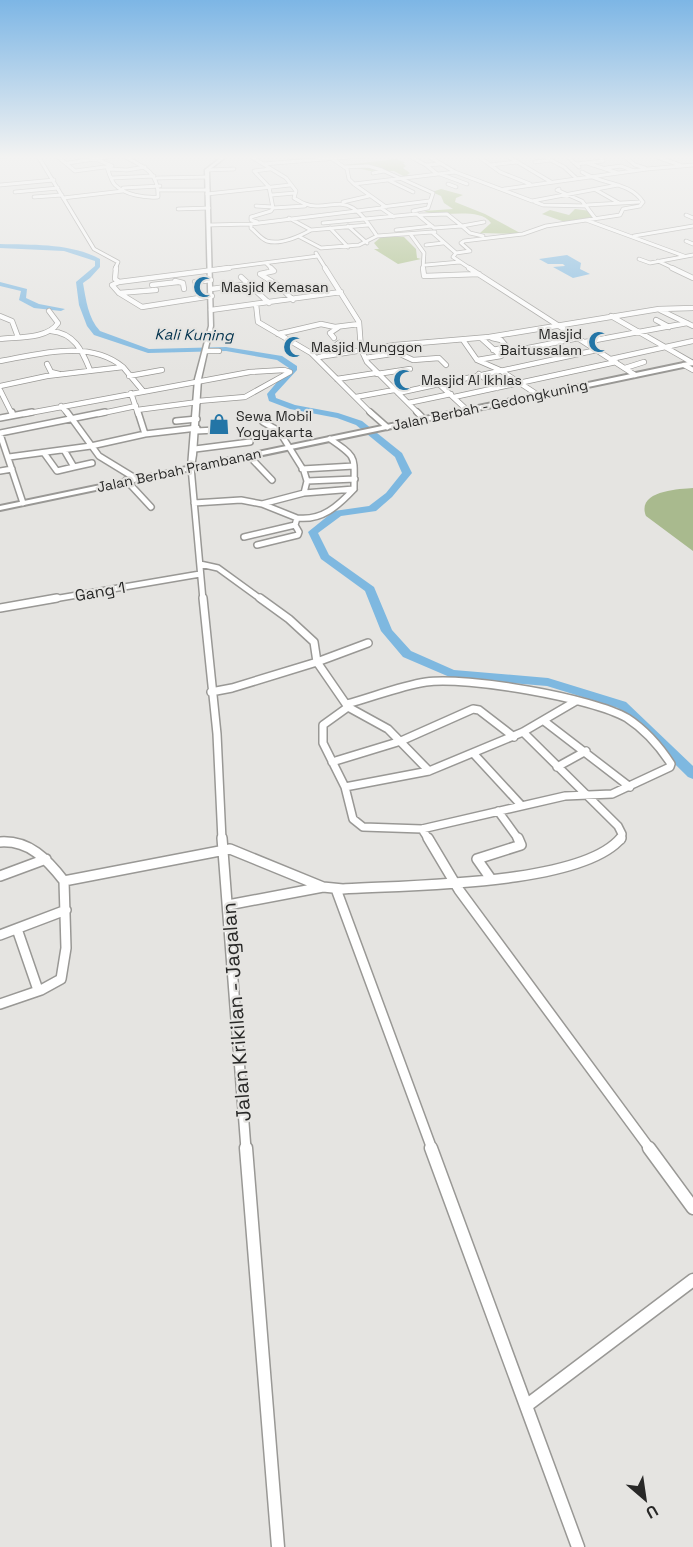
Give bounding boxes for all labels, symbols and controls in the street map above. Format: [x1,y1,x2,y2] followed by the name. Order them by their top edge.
[192,275,216,299] mosque icon: Masjid Kemasan
[221,278,329,296] place label: Masjid Kemasan
[154,324,235,345] water label: Kali Kuning
[500,325,582,359] place label: Masjid Baitussalam
[587,330,611,354] mosque icon: Masjid Baitussalam
[282,335,306,359] mosque icon: Masjid Munggon
[311,338,422,356] place label: Masjid Munggon
[392,368,416,392] mosque icon: Masjid Al Ikhlas
[421,371,522,389] place label: Masjid Al Ikhlas
[391,375,589,435] street label: Jalan Berbah - Gedongkuning
[236,407,313,441] place label: Sewa Mobil Yogyakarta
[207,412,231,436] shop icon: Sewa Mobil Yogyakarta
[95,444,263,496] street label: Jalan Berbah Prambanan
[73,577,127,606] street label: Gang 1
[215,902,257,1122] street label: Jalan Krikilan - Jagalan
[615,1469,675,1529] north arrow
[642,1500,662,1523] text: U

